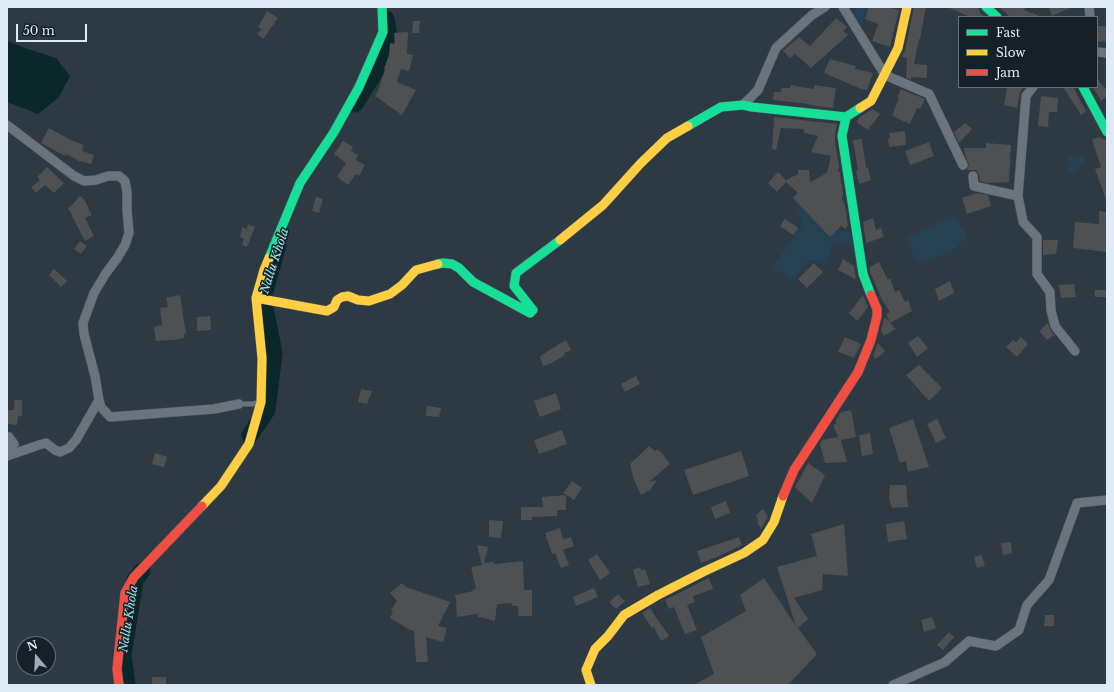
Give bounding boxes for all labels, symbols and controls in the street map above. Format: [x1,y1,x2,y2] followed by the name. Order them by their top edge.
[18,16,89,42] scale bar
[958,16,1098,88] legend
[23,23,55,38] text: 50 m
[996,25,1020,40] text: Fast
[996,45,1025,60] text: Slow
[996,65,1020,80] text: Jam
[258,226,292,296] water label: Nallu Khola
[117,584,141,654] water label: Nallu Khola
[16,636,56,676] north arrow
[25,637,40,654] text: N

